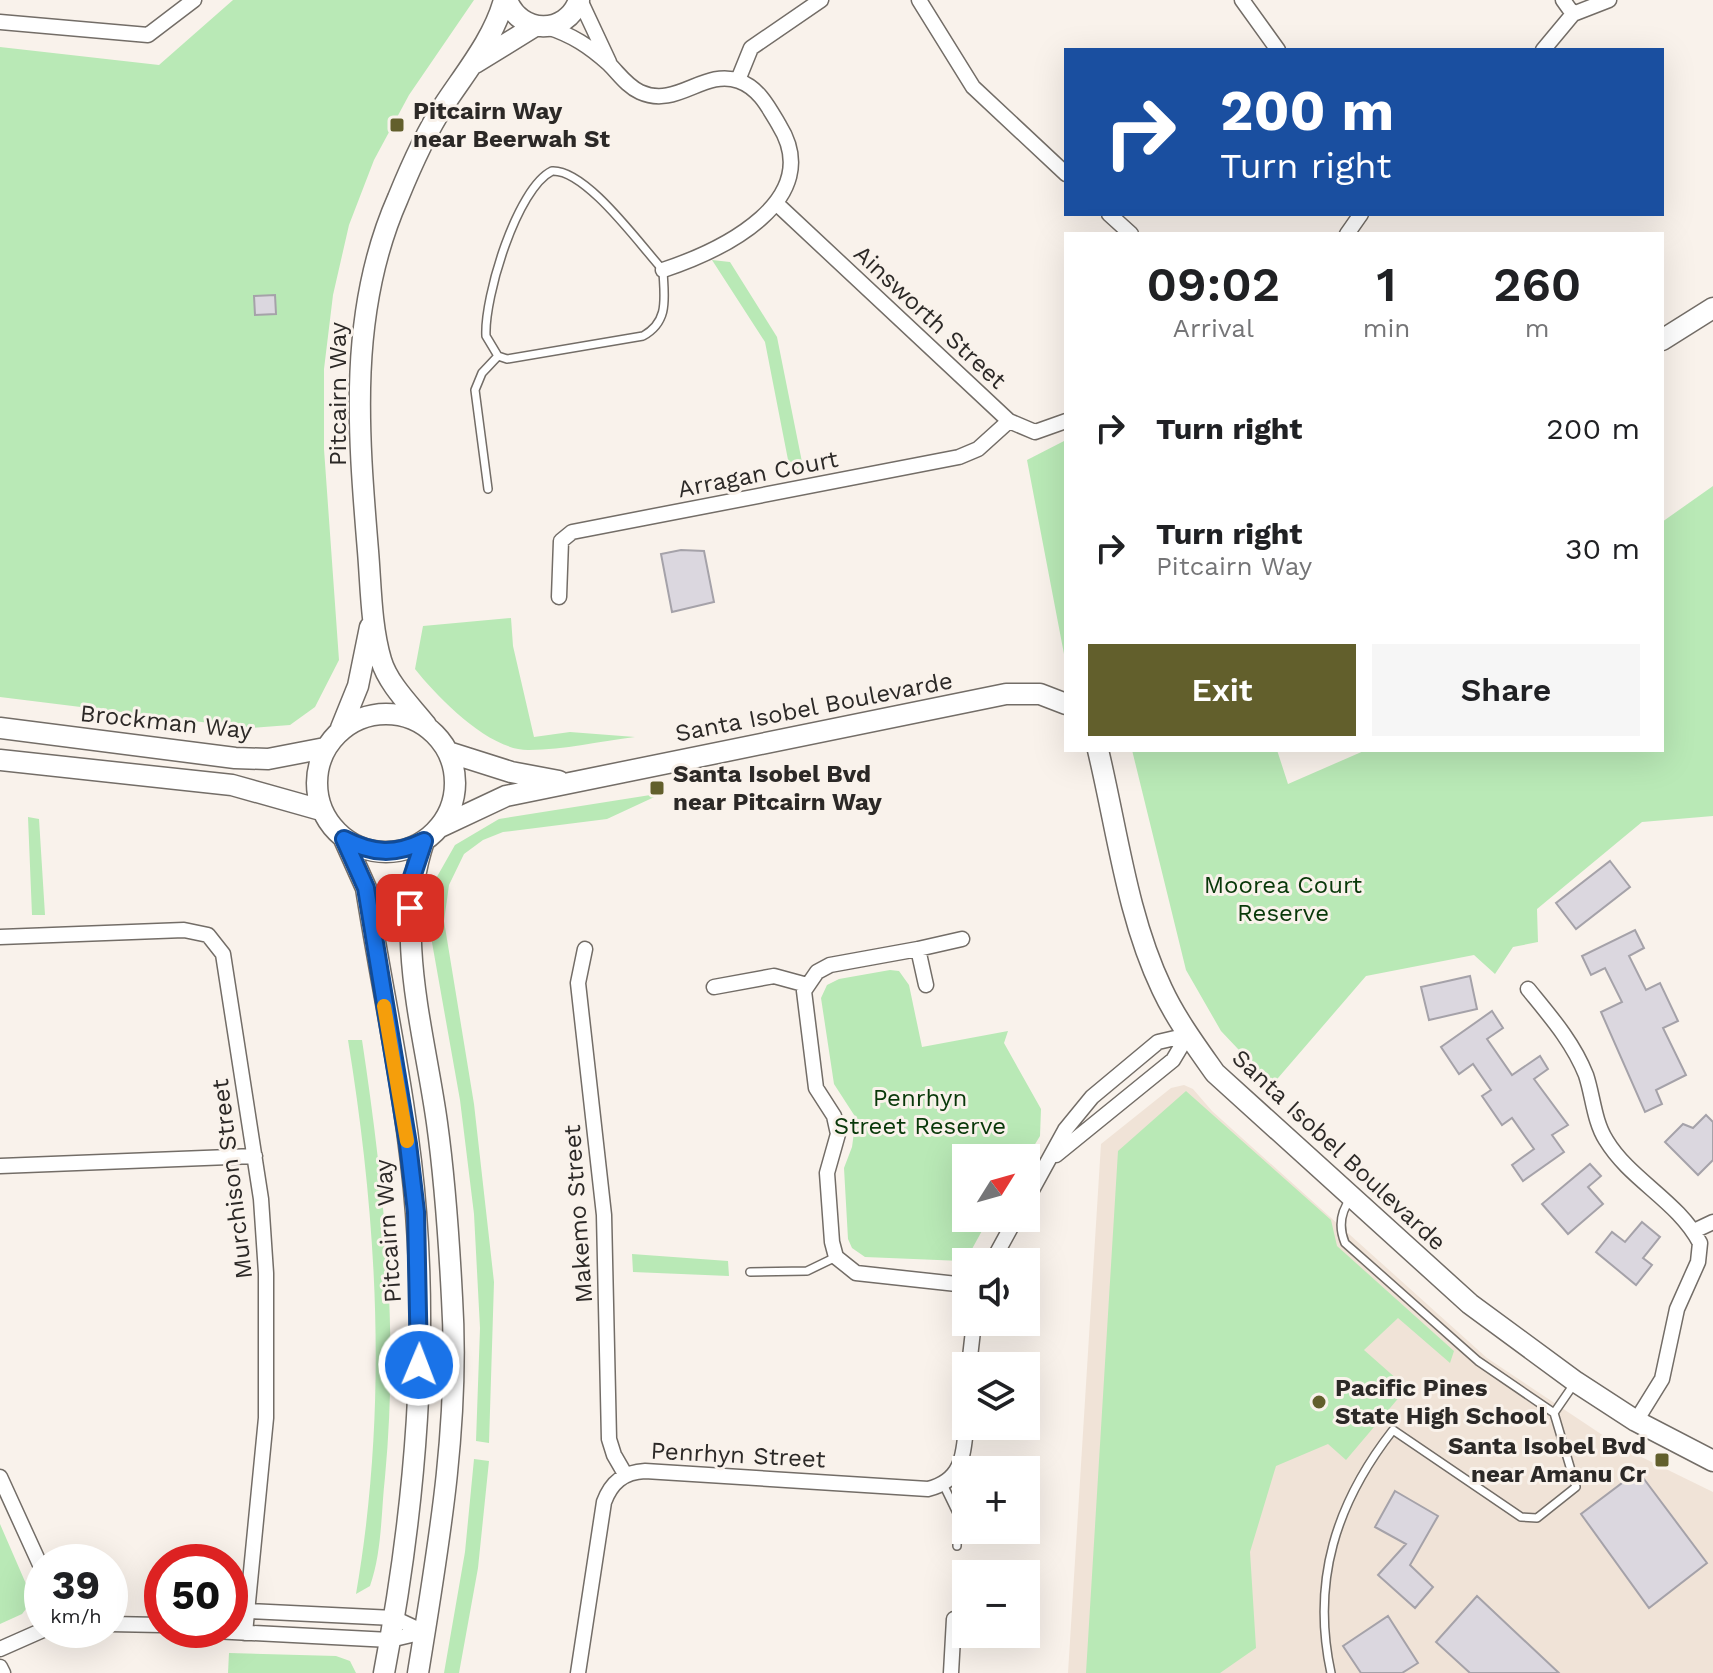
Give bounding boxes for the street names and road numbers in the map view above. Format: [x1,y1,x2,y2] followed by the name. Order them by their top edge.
[848,239,1012,395] street label: Ainsworth Street
[324,321,352,466] street label: Pitcairn Way
[675,445,841,503] street label: Arragan Court
[673,666,955,748] street label: Santa Isobel Boulevarde
[79,699,254,745] street label: Brockman Way
[1226,1044,1452,1256] street label: Santa Isobel Boulevarde
[206,1077,258,1281] street label: Murchison Street
[558,1124,598,1304] street label: Makemo Street
[369,1158,407,1304] street label: Pitcairn Way
[650,1436,826,1474] street label: Penrhyn Street

